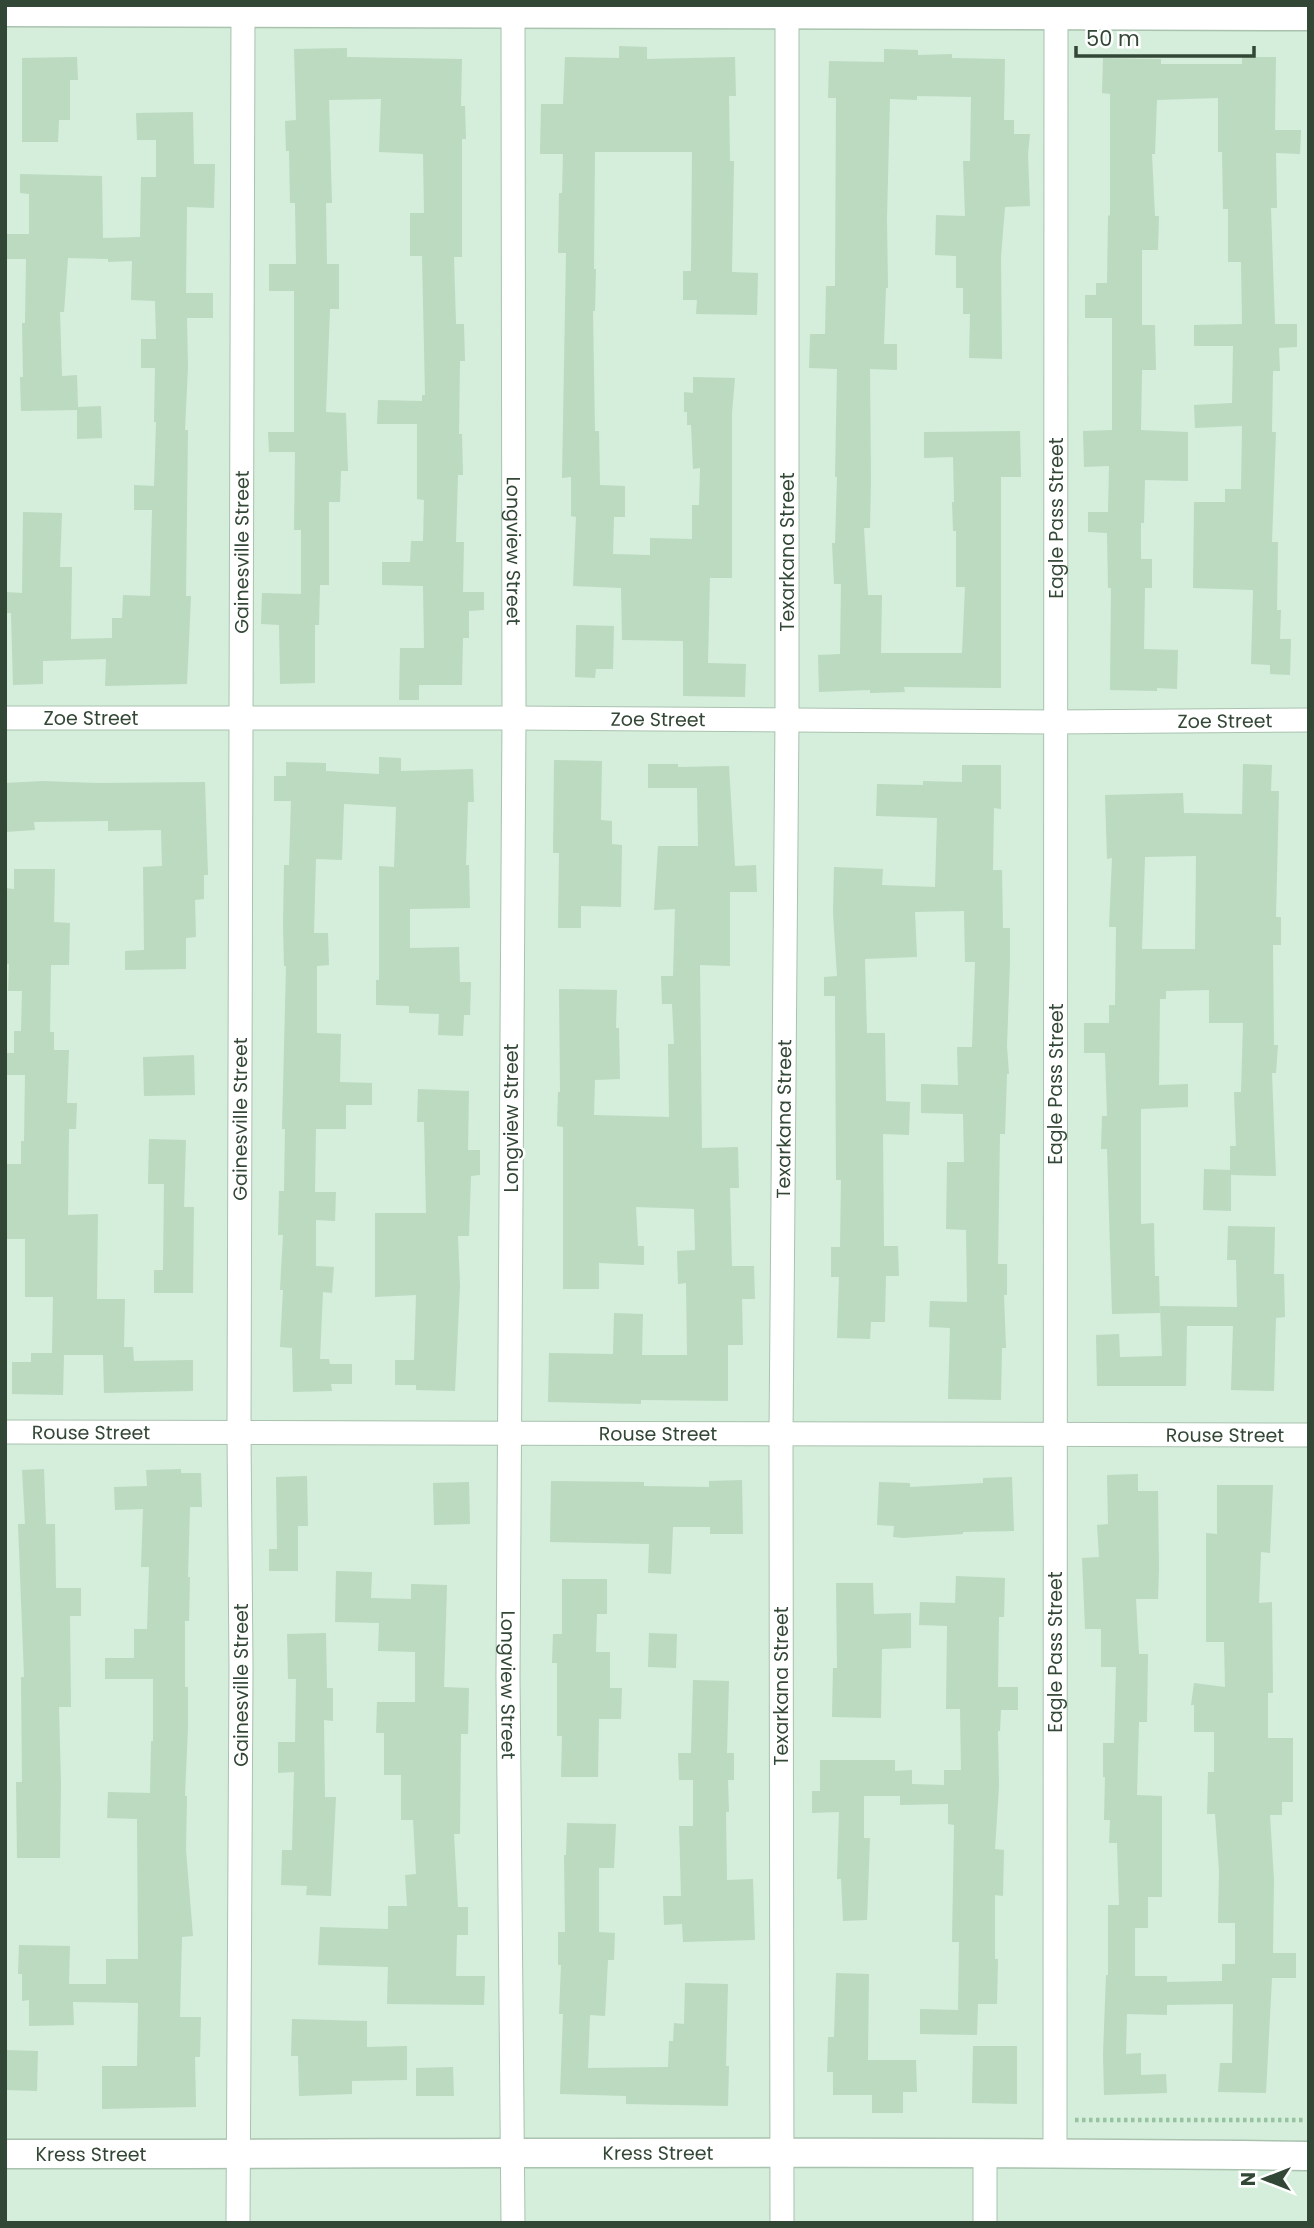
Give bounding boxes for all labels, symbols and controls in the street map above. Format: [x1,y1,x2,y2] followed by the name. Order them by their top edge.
[1076,14,1254,58] scale bar
[1086,24,1140,53] text: 50 m
[1043,437,1070,599] street label: Eagle Pass Street
[228,470,256,634] street label: Gainesville Street
[774,472,801,632] street label: Texarkana Street
[500,477,527,626] street label: Longview Street
[44,705,139,732] street label: Zoe Street
[610,706,706,733] street label: Zoe Street
[1177,707,1273,735] street label: Zoe Street
[1042,1003,1070,1165] street label: Eagle Pass Street
[227,1037,254,1201] street label: Gainesville Street
[770,1039,798,1199] street label: Texarkana Street
[498,1044,525,1192] street label: Longview Street
[32,1419,150,1446] street label: Rouse Street
[599,1420,717,1448] street label: Rouse Street
[1166,1422,1284,1449] street label: Rouse Street
[1042,1571,1069,1733] street label: Eagle Pass Street
[228,1603,255,1767] street label: Gainesville Street
[768,1606,795,1766] street label: Texarkana Street
[494,1610,522,1760] street label: Longview Street
[603,2140,714,2167] street label: Kress Street
[36,2141,147,2168] street label: Kress Street
[1230,2144,1300,2214] north arrow
[1235,2172,1262,2186] text: N

